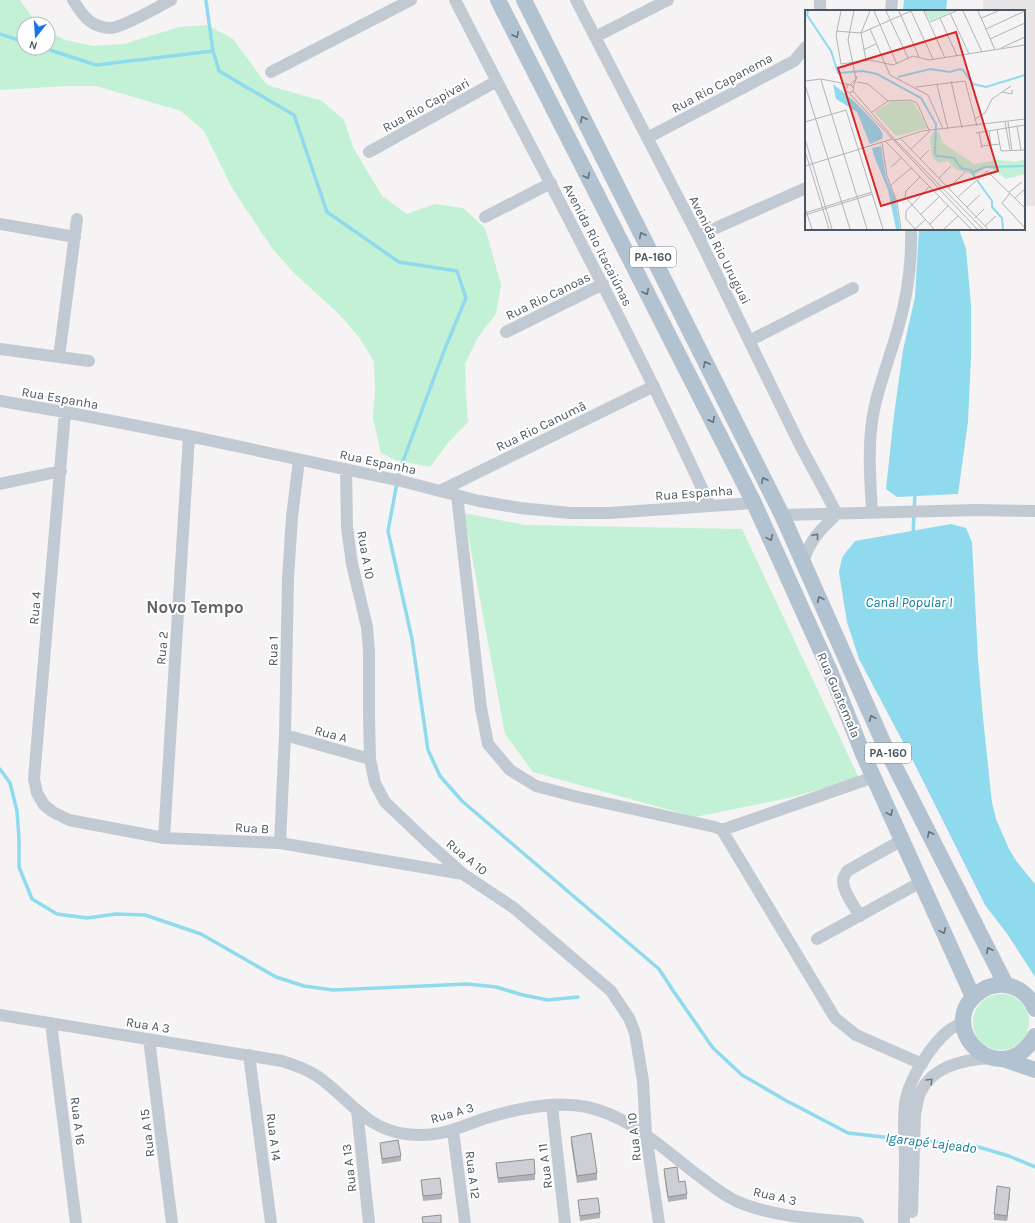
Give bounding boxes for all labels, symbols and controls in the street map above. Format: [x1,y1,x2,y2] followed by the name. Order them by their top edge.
[805,10,1025,230] inset map
[16,16,56,56] north arrow
[511,31,519,38] one-way arrow
[28,38,39,52] text: N
[669,50,775,116] street label: Rua Rio Capanema
[380,75,472,135] street label: Rua Rio Capivari
[580,115,588,123] one-way arrow
[583,171,590,179] one-way arrow
[561,181,635,309] street label: Avenida Rio Itacaiúnas
[686,193,754,307] street label: Avenida Rio Uruguai
[639,232,646,239] one-way arrow
[630,247,676,267] road number: PA-160
[503,269,593,323] street label: Rua Rio Canoas
[641,287,649,295] one-way arrow
[703,360,711,368] one-way arrow
[20,384,100,412] street label: Rua Espanha
[494,398,588,454] street label: Rua Rio Canumã
[707,416,714,423] one-way arrow
[338,447,418,477] street label: Rua Espanha
[762,477,769,484] one-way arrow
[655,483,733,503] street label: Rua Espanha
[354,530,378,581] street label: Rua A 10
[811,533,818,540] one-way arrow
[765,534,773,542] one-way arrow
[26,591,44,625] street label: Rua 4
[866,594,953,611] water label: Canal Popular I
[816,596,824,603] one-way arrow
[146,597,244,617] district label: Novo Tempo
[153,631,171,665] street label: Rua 2
[265,636,281,666] street label: Rua 1
[814,650,864,740] street label: Rua Guatemala
[869,715,877,722] one-way arrow
[313,722,350,746] street label: Rua A
[865,743,911,763] road number: PA-160
[885,809,893,816] one-way arrow
[235,820,269,836] street label: Rua B
[928,831,935,838] one-way arrow
[443,836,491,878] street label: Rua A 10
[938,927,946,935] one-way arrow
[986,947,994,955] one-way arrow
[125,1014,171,1036] street label: Rua A 3
[925,1078,933,1086] one-way arrow
[68,1096,88,1146] street label: Rua A 16
[429,1100,475,1126] street label: Rua A 3
[137,1108,157,1158] street label: Rua A 15
[264,1112,284,1162] street label: Rua A 14
[624,1112,644,1162] street label: Rua A 10
[885,1129,977,1157] water label: Igarapé Lajeado
[339,1143,359,1193] street label: Rua A 13
[535,1143,555,1189] street label: Rua A 11
[463,1150,483,1200] street label: Rua A 12
[752,1184,798,1208] street label: Rua A 3

